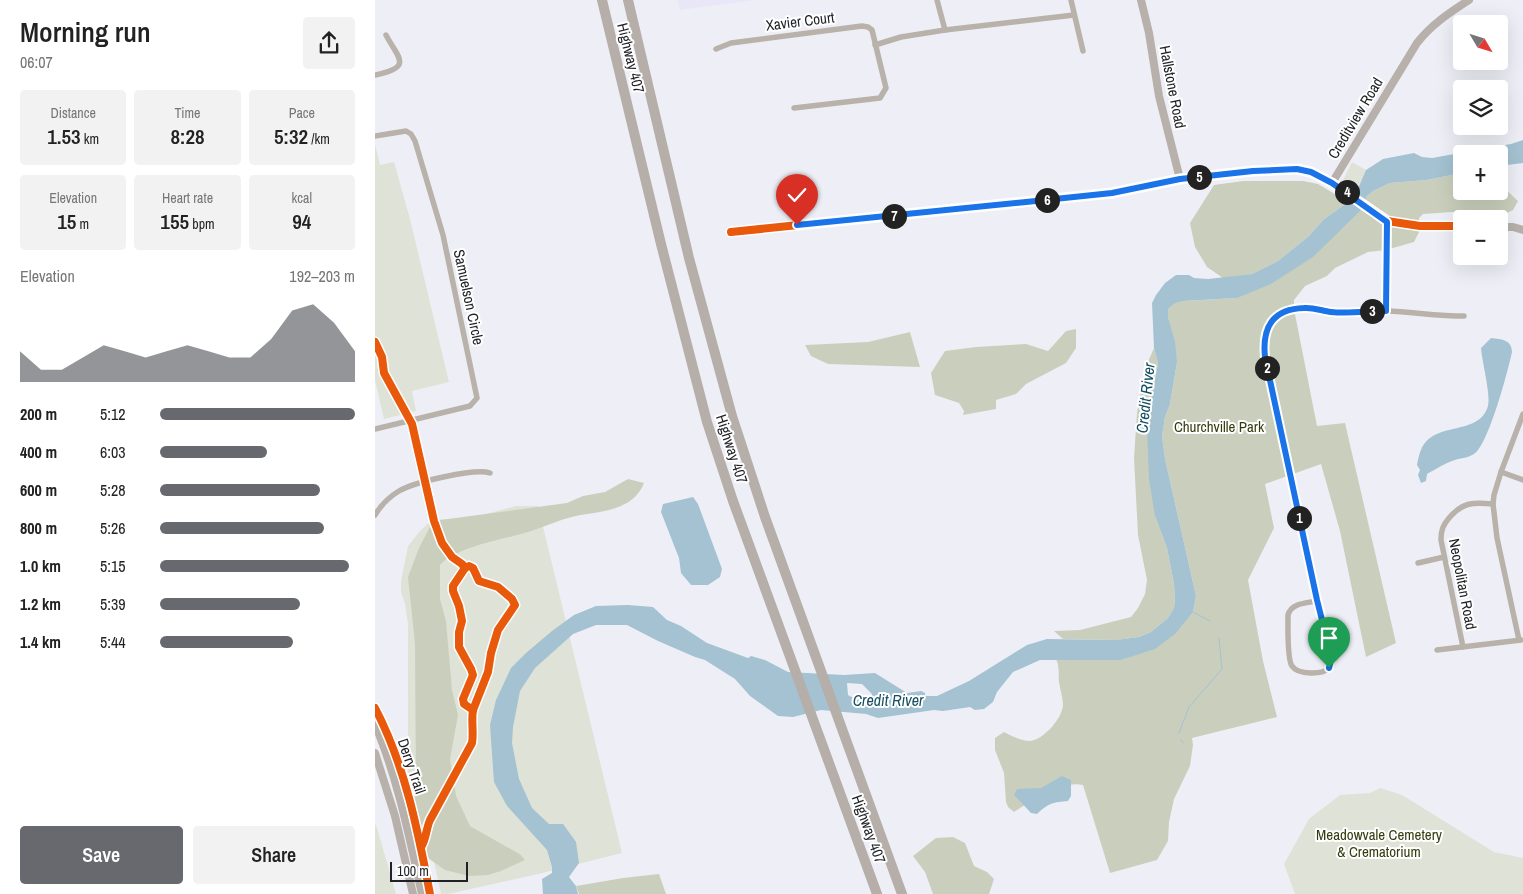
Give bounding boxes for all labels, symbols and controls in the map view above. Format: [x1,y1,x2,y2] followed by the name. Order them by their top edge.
[765,6,836,36] street label: Xavier Court
[20,13,151,51] text: Morning run
[1453,15,1507,70] north arrow
[1453,15,1508,265] map controls
[303,17,355,69] button: share
[612,21,650,96] street label: Highway 407
[1155,44,1191,130] street label: Hallstone Road
[20,51,53,73] text: 06:07
[1322,73,1388,163] street label: Creditview Road
[1453,80,1508,135] button: layers
[51,104,96,122] text: Distance
[175,104,200,122] text: Time
[289,104,315,122] text: Pace
[47,122,81,151] text: 1.53
[170,122,205,151] text: 8:28
[274,122,308,151] text: 5:32
[81,130,99,148] text: km
[308,130,330,148] text: /km
[1453,145,1508,200] button: +
[1187,164,1211,190] pin: 5
[1196,168,1203,186] text: 5
[776,174,818,225] pin
[1335,180,1359,204] pin: 4
[783,181,811,209] icon: check
[1344,183,1351,201] text: 4
[1035,188,1059,212] pin: 6
[49,189,97,207] text: Elevation
[162,189,213,207] text: Heart rate
[292,189,312,207] text: kcal
[1044,191,1051,209] text: 6
[881,204,907,228] pin: 7
[57,207,76,236] text: 15
[160,207,189,236] text: 155
[292,207,311,236] text: 94
[891,207,898,225] text: 7
[1453,210,1508,265] button: −
[76,215,89,233] text: m
[189,215,215,233] text: bpm
[449,247,489,347] street label: Samuelson Circle
[20,265,75,287] text: Elevation
[289,265,355,287] text: 192–203 m
[1359,298,1385,324] pin: 3
[1369,302,1376,320] text: 3
[1255,356,1279,380] pin: 2
[1264,359,1271,377] text: 2
[1130,361,1160,434] water label: Credit River
[20,403,57,425] text: 200 m
[100,403,126,425] text: 5:12
[711,412,753,487] street label: Highway 407
[1174,416,1265,437] park label: Churchville Park
[20,441,57,463] text: 400 m
[100,441,126,463] text: 6:03
[20,479,57,501] text: 600 m
[100,479,126,501] text: 5:28
[1287,506,1311,530] pin: 1
[1296,509,1303,527] text: 1
[20,517,57,539] text: 800 m
[100,517,126,539] text: 5:26
[1444,537,1482,631] street label: Neopolitan Road
[20,555,61,577] text: 1.0 km
[100,555,126,577] text: 5:15
[20,593,61,615] text: 1.2 km
[100,593,126,615] text: 5:39
[1308,617,1350,668] pin
[1315,624,1343,652] icon: arrive
[20,631,61,653] text: 1.4 km
[100,631,126,653] text: 5:44
[853,689,924,711] water label: Credit River
[393,735,431,797] street label: Derry Trail
[847,792,891,866] street label: Highway 407
[1316,824,1443,862] park label: Meadowvale Cemetery & Crematorium
[20,826,183,884] button: Save
[193,826,355,884] button: Share
[390,859,467,882] scale bar
[397,862,429,880] text: 100 m

